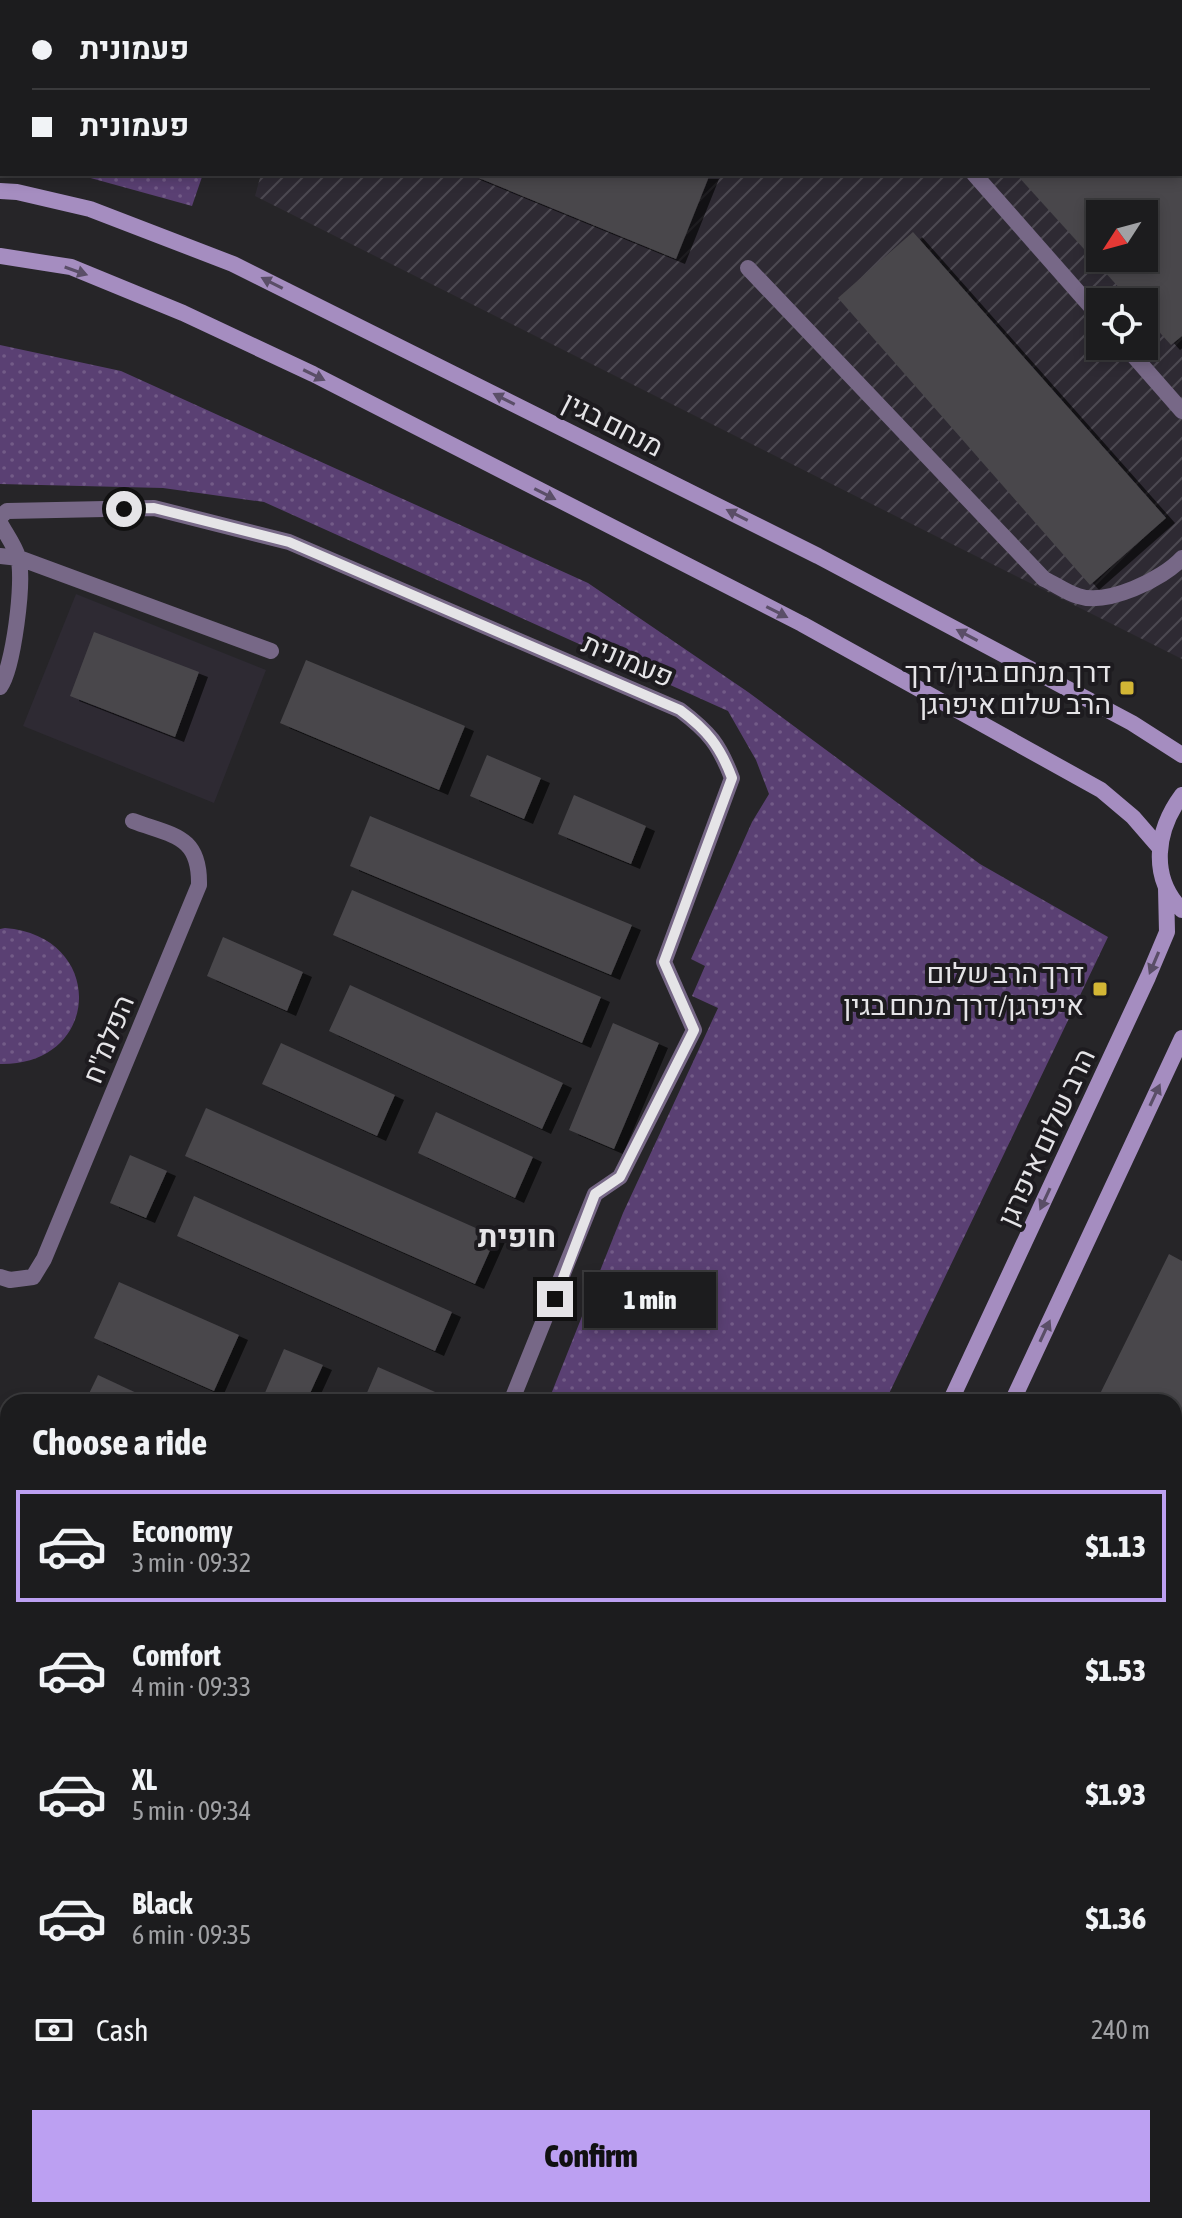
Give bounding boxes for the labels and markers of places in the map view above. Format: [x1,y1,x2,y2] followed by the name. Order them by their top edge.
[905,656,1111,720] place label: דרך מנחם בגין/דרך הרב שלום איפרגן
[1118,679,1136,697] marker: דרך מנחם בגין/דרך הרב שלום איפרגן
[843,957,1084,1021] place label: דרך הרב שלום איפרגן/דרך מנחם בגין
[1091,980,1109,998] marker: דרך הרב שלום איפרגן/דרך מנחם בגין

